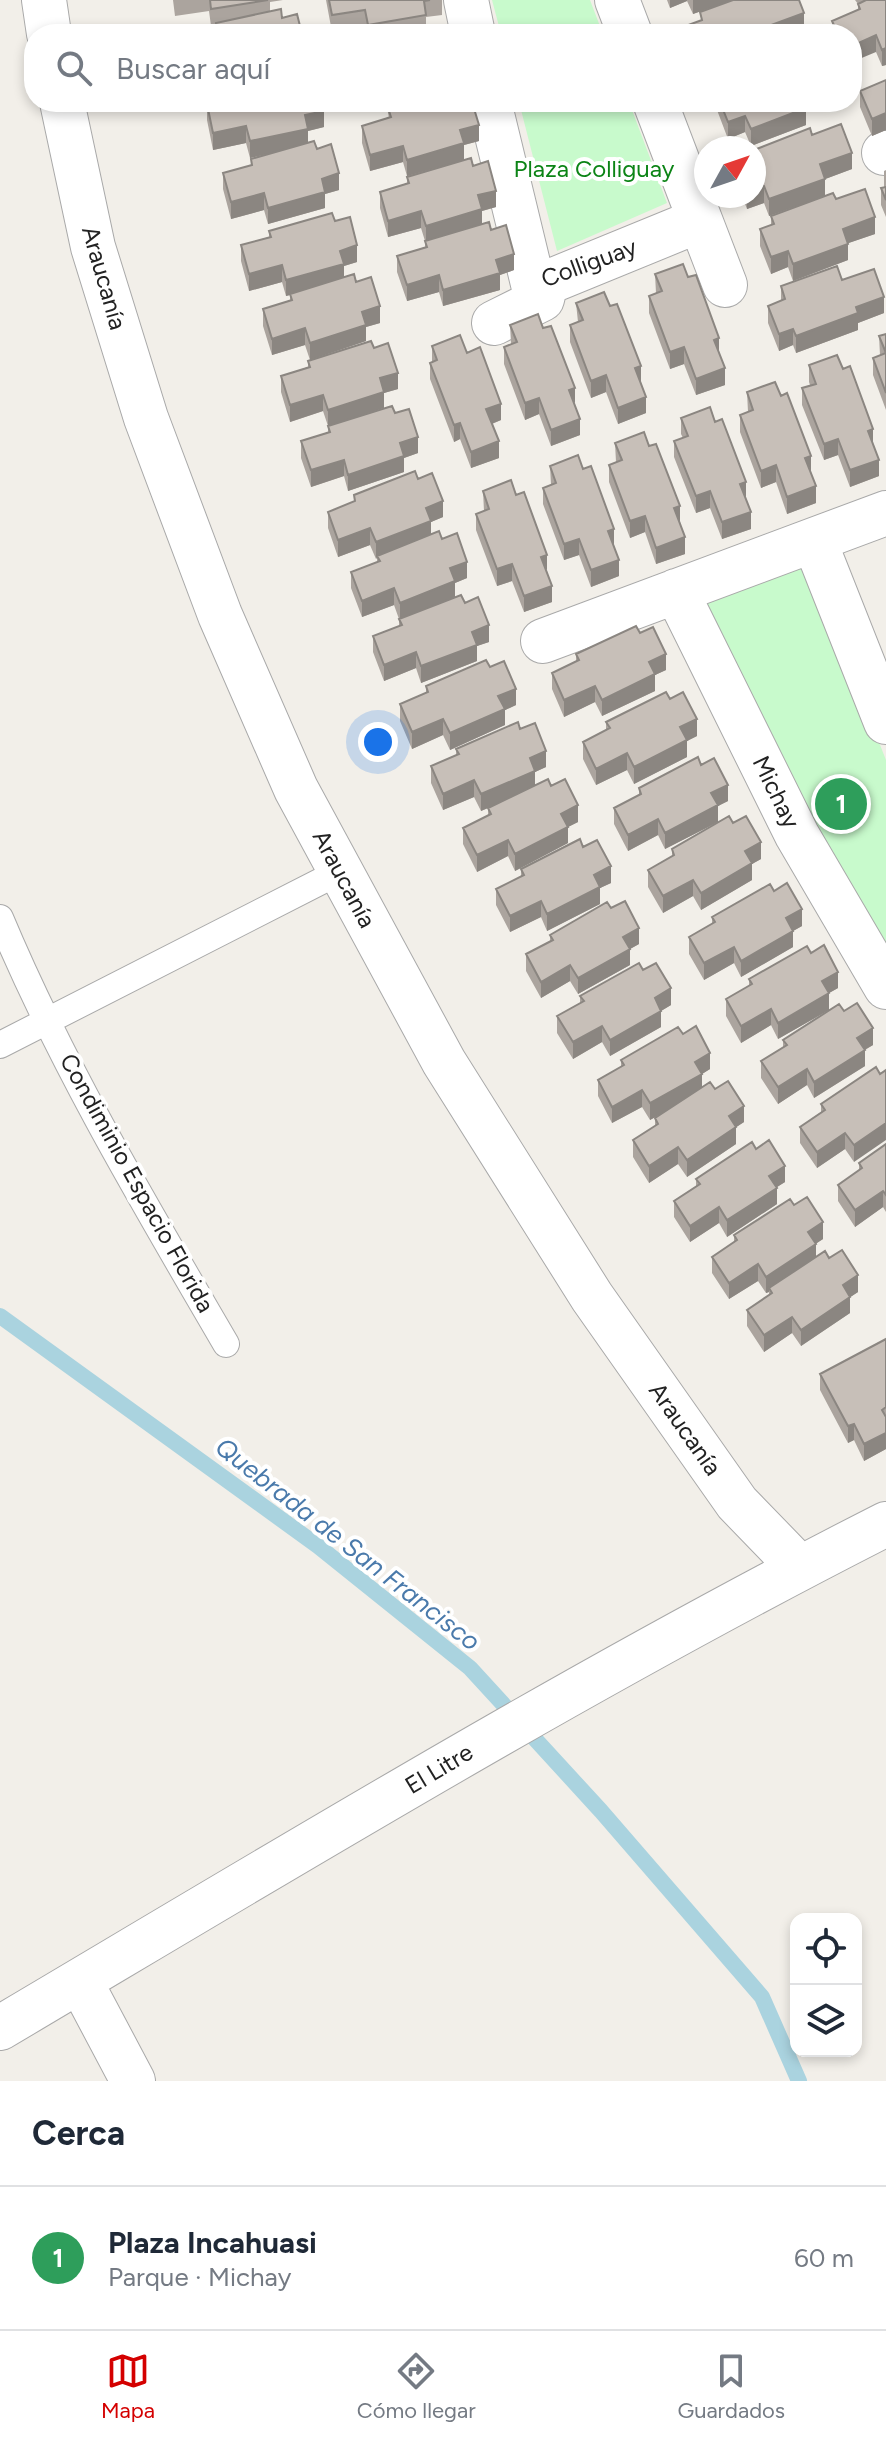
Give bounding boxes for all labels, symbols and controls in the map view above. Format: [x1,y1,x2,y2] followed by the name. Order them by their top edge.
[24,24,862,112] search box
[52,46,96,90] icon: search
[116,50,270,87] text: Buscar aquí
[694,136,766,208] north arrow
[514,154,675,183] park label: Plaza Colliguay
[76,223,133,333] street label: Araucanía
[537,232,641,293] street label: Colliguay
[358,722,398,762] your location
[747,751,807,833] street label: Michay
[815,774,867,834] pin: 1
[307,825,382,933] street label: Araucanía
[54,1048,221,1317] street label: Condiminio Espacio Florida
[643,1377,728,1481] street label: Araucanía
[209,1431,487,1657] water label: Quebrada de San Francisco
[400,1737,478,1800] street label: El Litre
[790,1913,862,2057] map controls
[790,1913,862,1985] button: locate
[790,1985,862,2057] button: layers
[32,2113,125,2154] text: Cerca
[108,2224,317,2261] text: Plaza Incahuasi
[53,2242,63,2274] text: 1
[794,2242,854,2274] text: 60 m
[108,2261,291,2293] text: Parque · Michay
[101,2349,155,2424] tab: Mapa
[357,2349,476,2424] tab: Cómo llegar
[677,2349,785,2424] tab: Guardados

